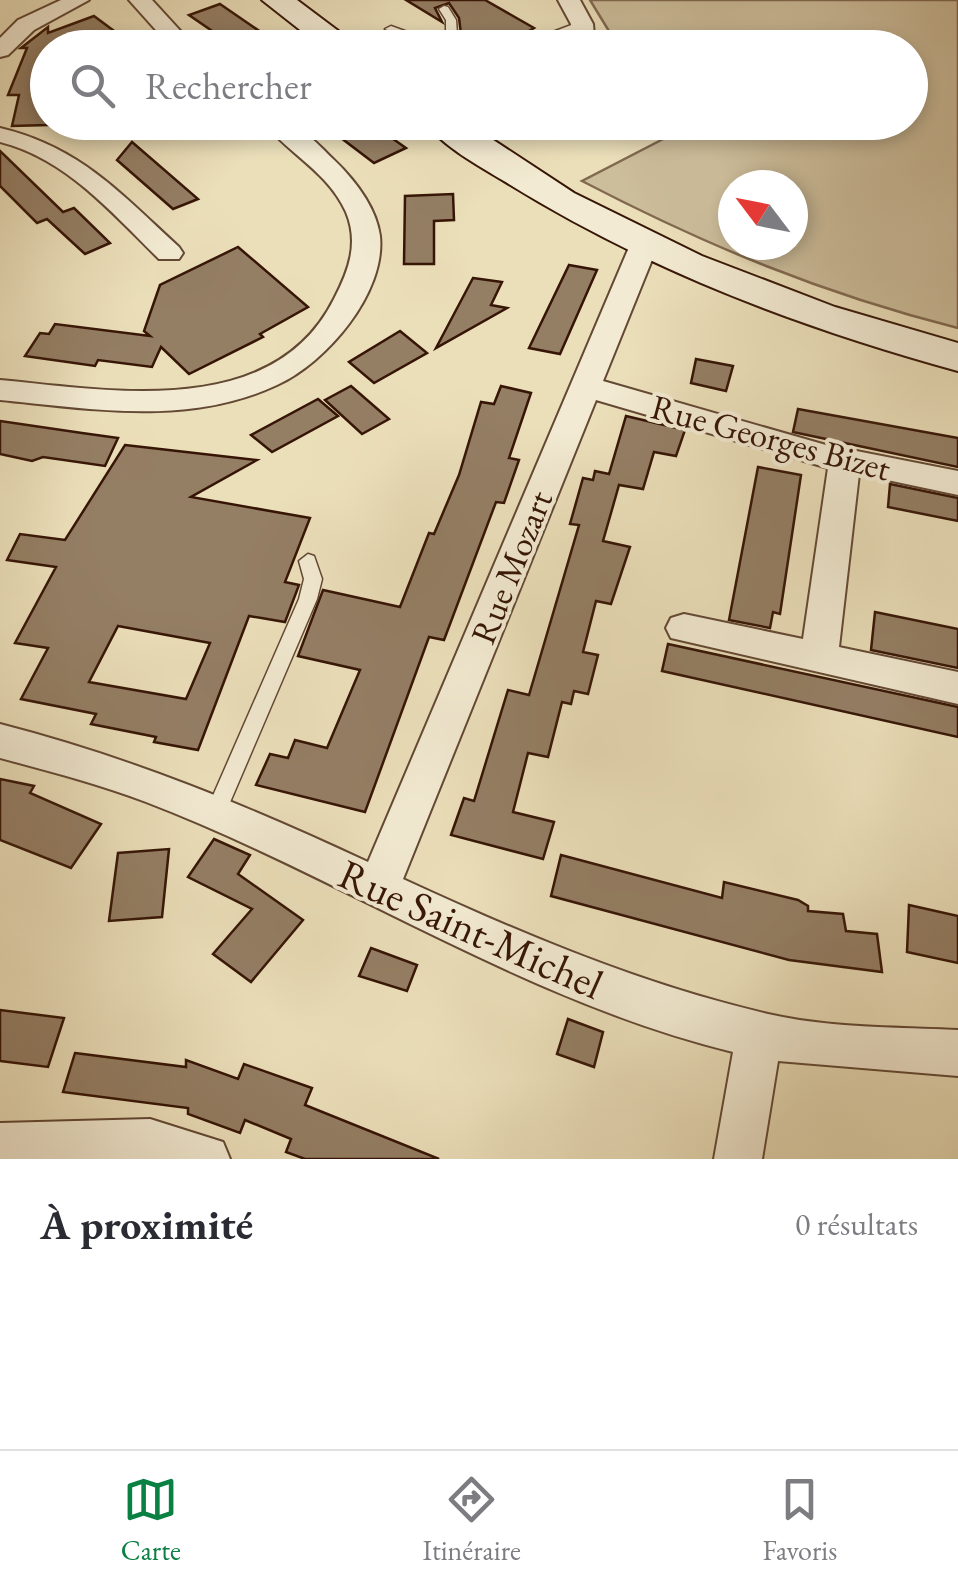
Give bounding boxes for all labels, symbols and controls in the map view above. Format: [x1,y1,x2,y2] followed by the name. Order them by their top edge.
[30,30,928,140] search box
[65,58,120,113] icon: search
[145,61,312,110] text: Rechercher
[718,170,808,260] north arrow
[646,383,896,491] street label: Rue Georges Bizet
[460,484,562,650] street label: Rue Mozart
[330,846,612,1012] street label: Rue Saint-Michel
[40,1197,253,1252] text: À proximité
[795,1203,918,1245] text: 0 résultats
[121,1472,181,1568] tab: Carte
[422,1472,521,1568] tab: Itinéraire
[762,1472,837,1568] tab: Favoris

